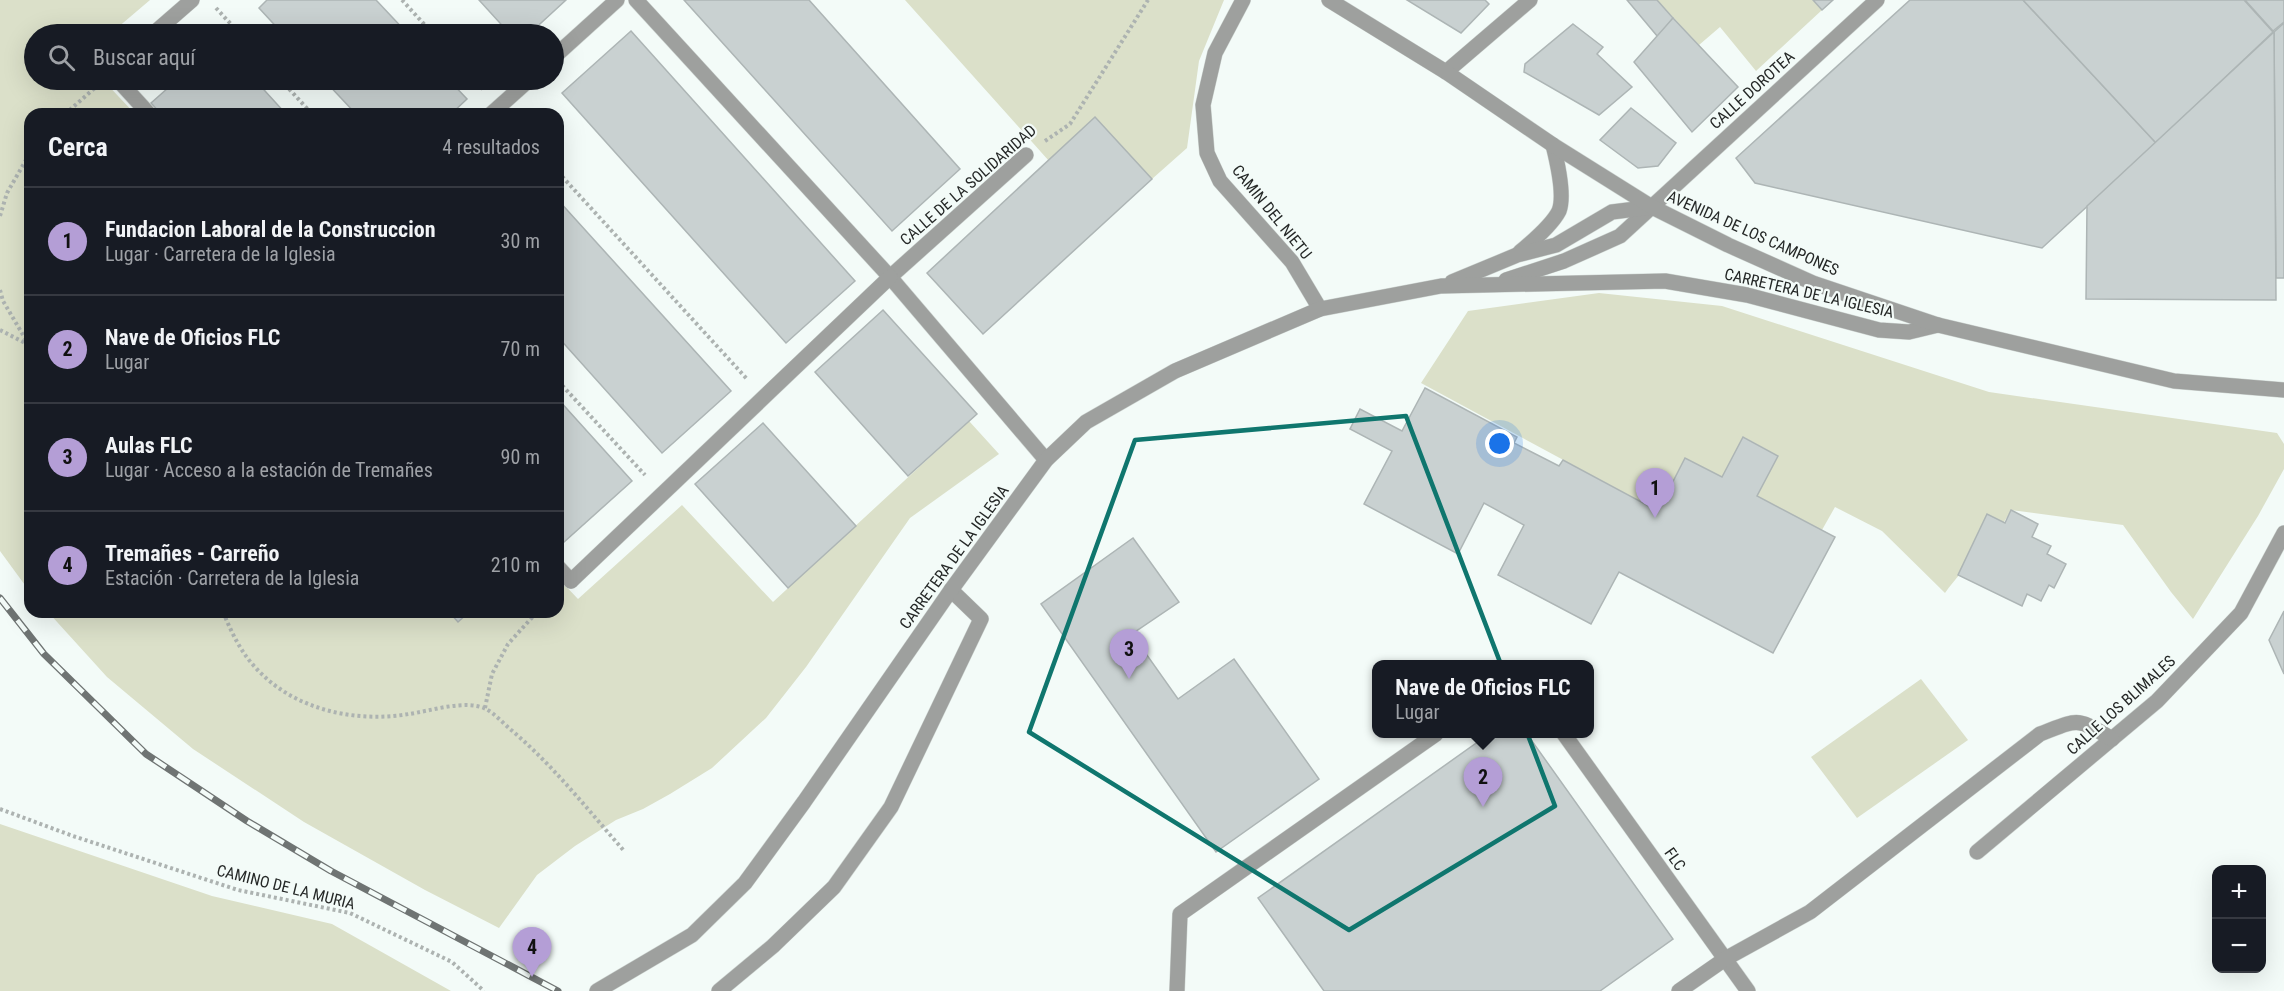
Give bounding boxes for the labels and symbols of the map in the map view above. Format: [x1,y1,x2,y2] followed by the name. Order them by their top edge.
[1706,47,1798,133] street label: CALLE DOROTEA
[896,121,1040,249] street label: CALLE DE LA SOLIDARIDAD
[1228,161,1316,263] street label: CAMIN DEL NIETU
[1664,187,1842,279] street label: AVENIDA DE LOS CAMPONES
[1723,264,1895,322] street label: CARRETERA DE LA IGLESIA
[1485,429,1514,458] your location
[1636,468,1674,518] pin: 1
[895,481,1013,633] street label: CARRETERA DE LA IGLESIA
[1110,630,1148,679] pin: 3
[2063,651,2179,759] street label: CALLE LOS BLIMALES
[1464,758,1502,807] pin: 2
[1660,844,1690,874] street label: FLC
[215,861,357,913] street label: CAMINO DE LA MURIA
[512,928,552,977] pin: 4

